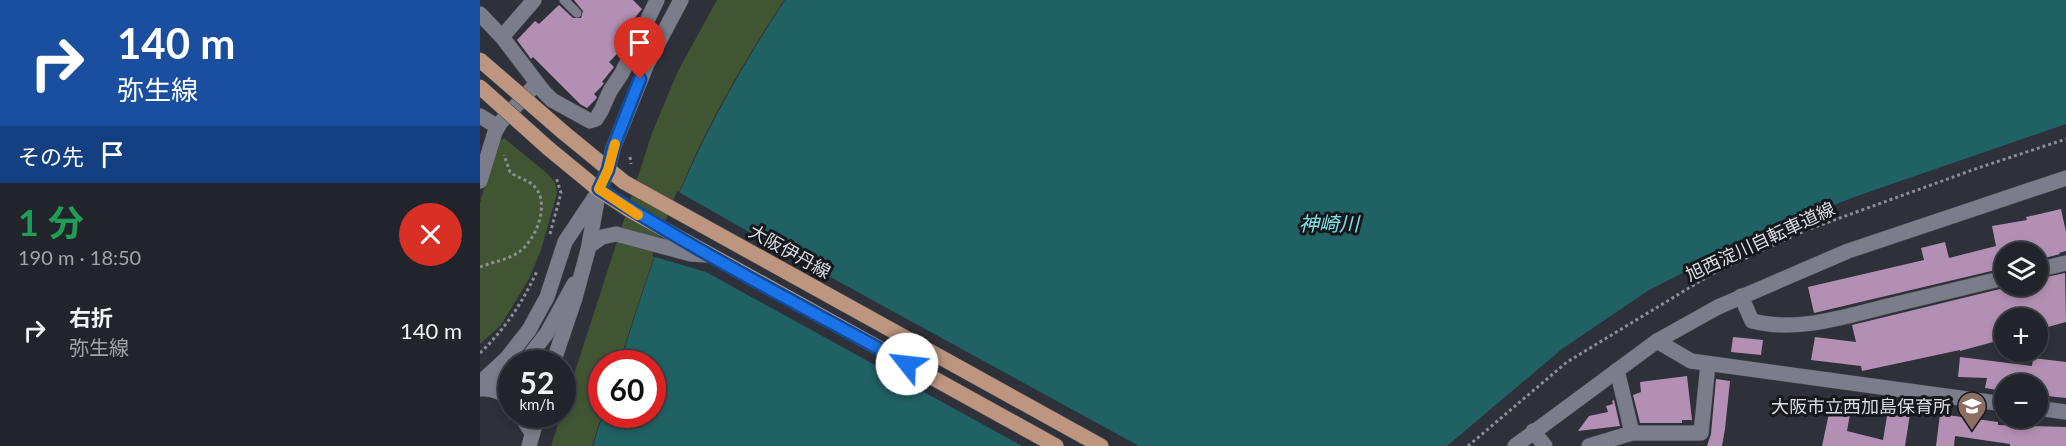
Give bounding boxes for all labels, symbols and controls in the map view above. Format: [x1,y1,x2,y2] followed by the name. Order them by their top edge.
[614,17,665,79] pin
[117,18,235,68] text: 140 m
[18,24,96,102] icon: right
[623,26,656,59] icon: arrive
[117,73,198,106] text: 弥生線
[96,138,129,171] icon: arrive
[18,143,84,170] text: その先
[1682,197,1838,285] street label: 旭西淀川自転車道線
[18,200,84,244] text: 1 分
[399,203,462,266] button: close
[1299,211,1361,235] water label: 神崎川
[745,220,835,282] street label: 大阪伊丹線
[1994,242,2048,428] map controls
[1994,242,2048,296] button: layers
[18,245,141,269] text: 190 m · 18:50
[69,304,113,331] text: 右折
[1994,308,2048,362] button: +
[18,314,51,347] icon: right
[400,317,462,344] text: 140 m
[875,332,939,396] position arrow
[69,335,129,359] text: 弥生線
[588,350,666,428] speed limit sign: 60
[520,364,554,400] text: 52
[1994,374,2048,428] button: −
[1956,390,1988,432] school or university icon: 大阪市立西加島保育所
[519,395,555,413] text: km/h
[1771,395,1951,417] place label: 大阪市立西加島保育所

